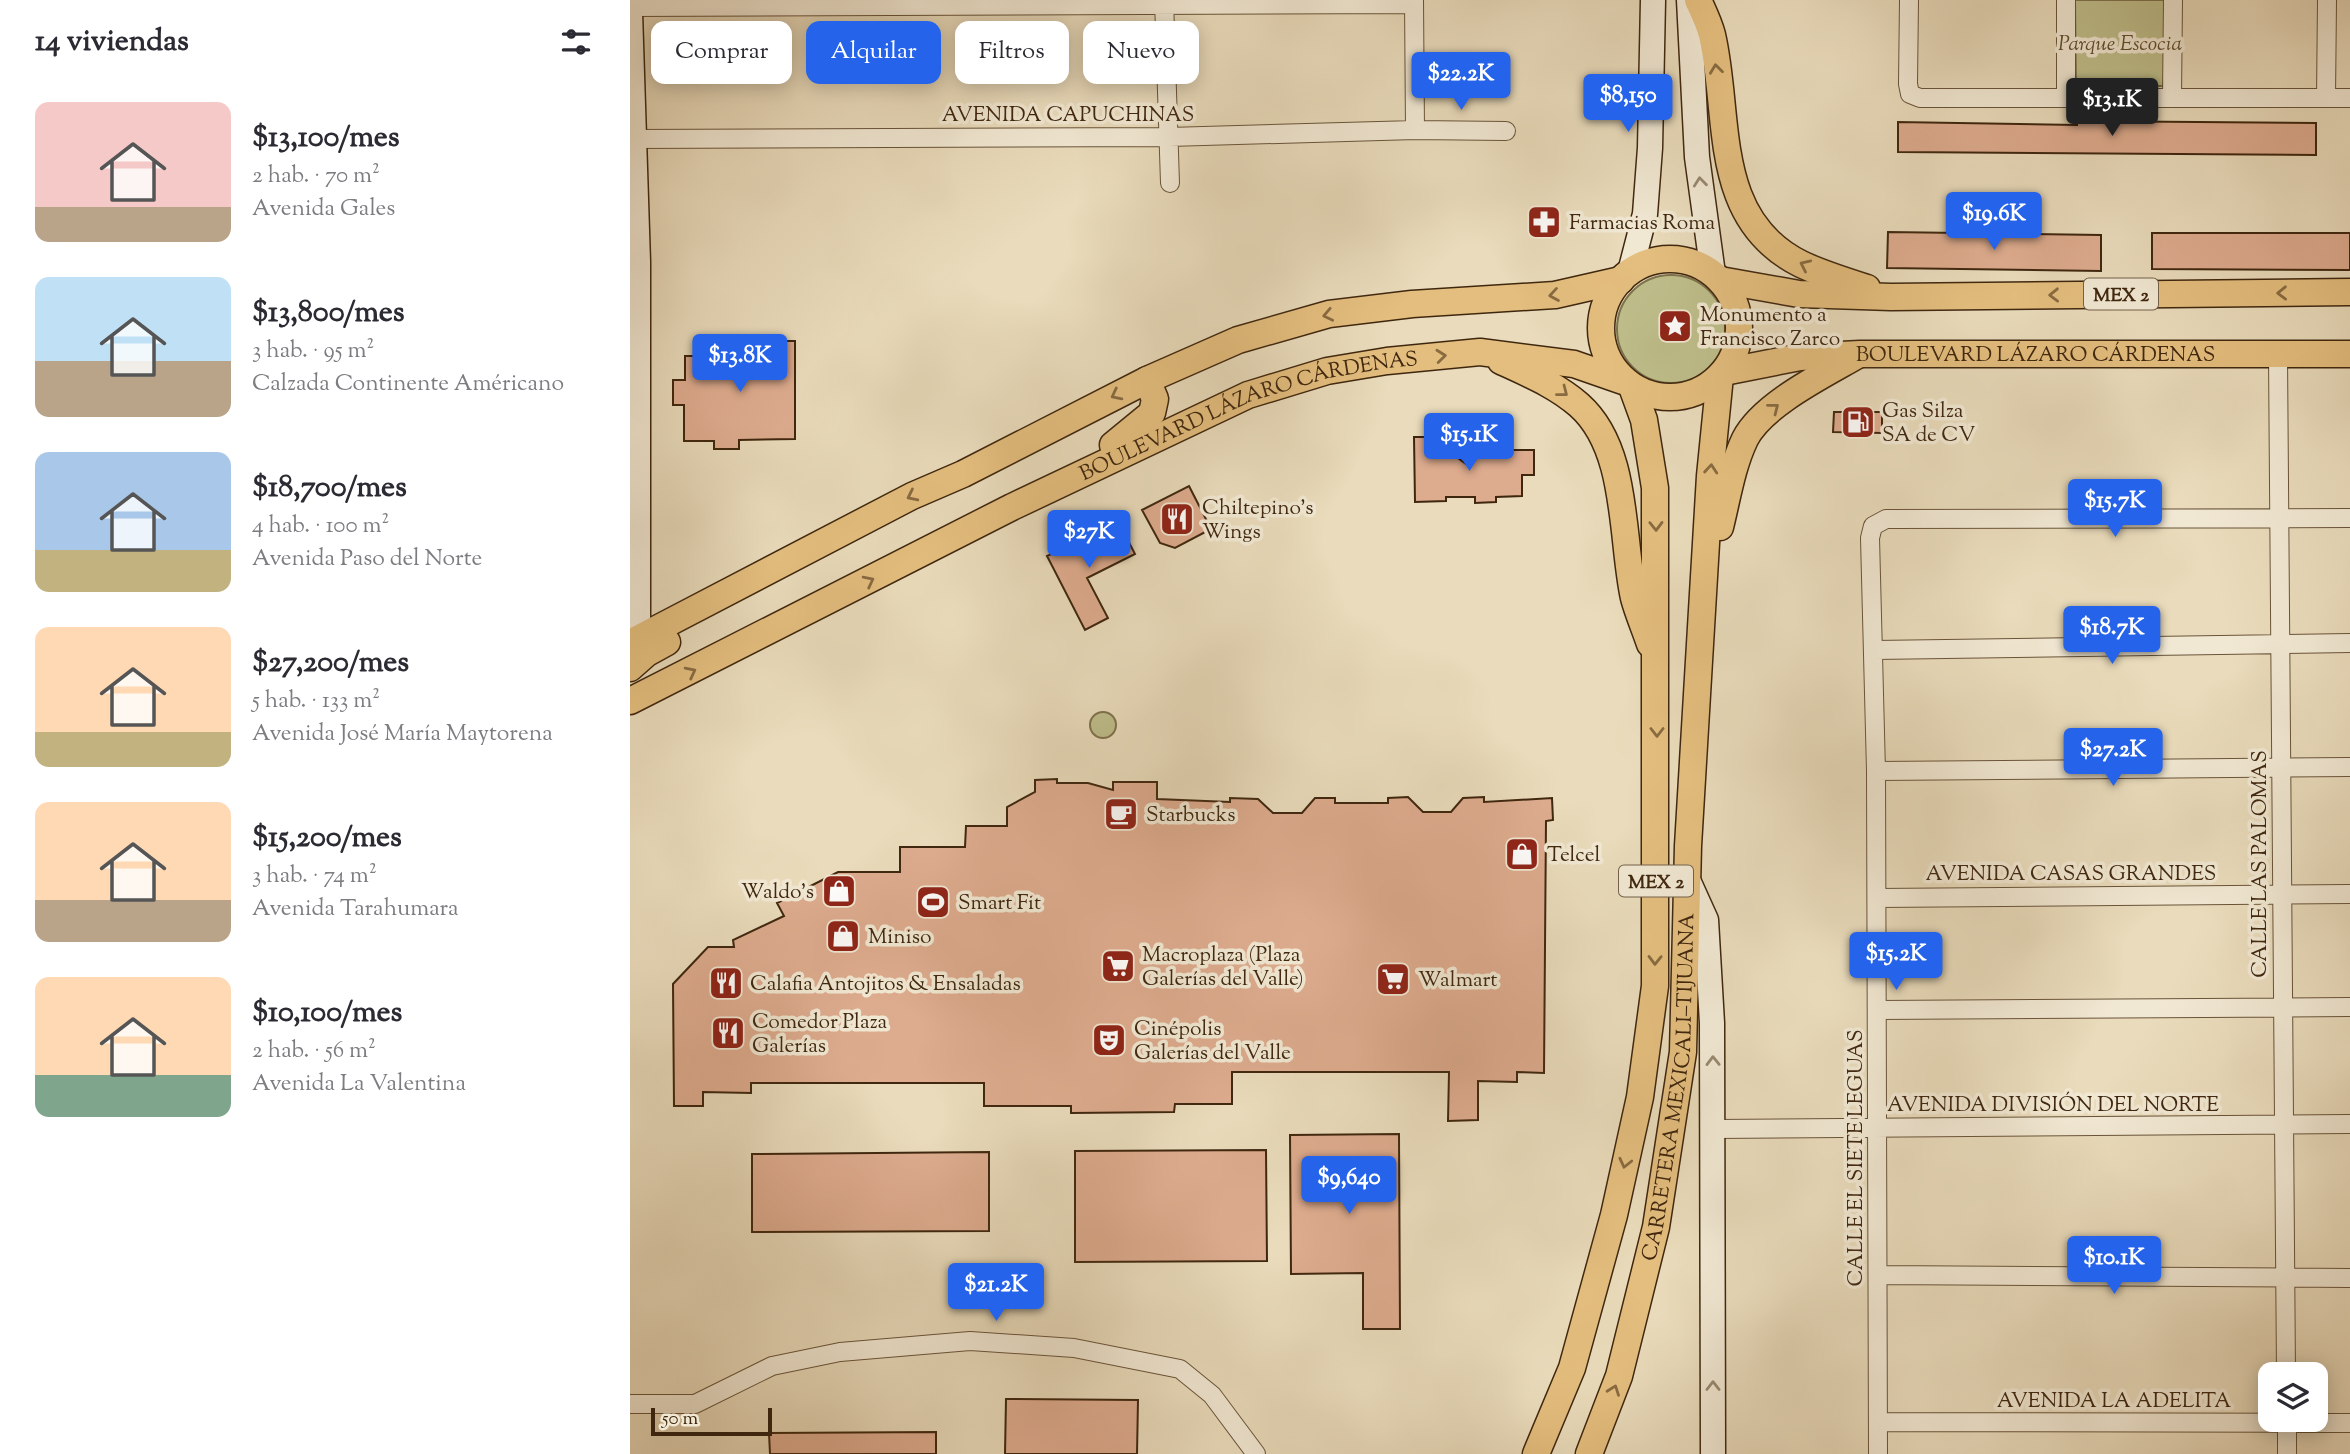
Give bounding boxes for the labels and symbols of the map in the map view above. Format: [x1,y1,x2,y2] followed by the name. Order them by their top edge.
[2058,30,2182,60] park label: Parque Escocia
[1404,52,1518,112] pin: $22.2K
[1708,63,1723,75] one-way arrow
[1571,74,1685,134] pin: $8,150
[2055,78,2169,138] pin: $13.1K
[942,101,1194,131] street label: AVENIDA CAPUCHINAS
[1692,177,1707,188] one-way arrow
[1937,192,2051,252] pin: $19.6K
[1525,203,1563,241] pharmacy icon: Farmacias Roma
[1569,209,1716,239] place label: Farmacias Roma
[1800,259,1812,273] one-way arrow
[2084,278,2158,310] road number: MEX 2
[2276,285,2287,301] one-way arrow
[1548,287,1560,302] one-way arrow
[2049,287,2059,303] one-way arrow
[1700,301,1840,355] place label: Monumento a Francisco Zarco
[1322,307,1334,322] one-way arrow
[1656,307,1694,345] place icon: Monumento a Francisco Zarco
[683,334,797,394] pin: $13.8K
[1856,341,2215,371] street label: BOULEVARD LÁZARO CÁRDENAS
[1075,345,1419,490] street label: BOULEVARD LÁZARO CÁRDENAS
[1435,348,1447,363] one-way arrow
[1555,384,1568,397] one-way arrow
[1111,387,1123,401] one-way arrow
[1882,397,1975,451] place label: Gas Silza SA de CV
[1839,403,1877,441] fuel station icon: Gas Silza SA de CV
[1767,404,1779,417] one-way arrow
[1412,414,1526,473] pin: $15.1K
[1703,463,1718,474] one-way arrow
[2058,480,2172,539] pin: $15.7K
[907,488,919,502] one-way arrow
[1202,494,1314,548] place label: Chiltepino's Wings
[1158,500,1196,538] restaurant icon: Chiltepino's Wings
[1048,510,1130,570] pin: $27K
[1648,521,1664,531] one-way arrow
[862,575,874,589] one-way arrow
[2055,606,2169,666] pin: $18.7K
[684,666,696,680] one-way arrow
[1649,728,1665,738] one-way arrow
[2056,728,2170,788] pin: $27.2K
[2246,750,2276,978] street label: CALLE LAS PALOMAS
[1102,795,1140,833] cafe icon: Starbucks
[1146,801,1235,831] place label: Starbucks
[1503,835,1541,873] shop icon: Telcel
[1547,841,1600,871] place label: Telcel
[1926,860,2216,890] street label: AVENIDA CASAS GRANDES
[1619,866,1693,897] road number: MEX 2
[820,872,858,910] shop icon: Waldo's
[741,878,814,908] place label: Waldo's
[914,883,952,921] sports icon: Smart Fit
[958,889,1041,919] place label: Smart Fit
[1635,913,1703,1264] street label: CARRETERA MEXICALI–TIJUANA
[824,917,862,955] shop icon: Miniso
[868,923,931,953] place label: Miniso
[1839,932,1953,992] pin: $15.2K
[1142,941,1304,995] place label: Macroplaza (Plaza Galerías del Valle)
[1099,947,1137,985] supermarket icon: Macroplaza (Plaza Galerías del Valle)
[1647,955,1663,966] one-way arrow
[1374,960,1412,998] supermarket icon: Walmart
[707,964,745,1002] restaurant icon: Calafia Antojitos & Ensaladas
[1418,966,1497,996] place label: Walmart
[750,970,1021,1000] place label: Calafia Antojitos & Ensaladas
[752,1008,888,1062] place label: Comedor Plaza Galerías
[709,1014,747,1052] restaurant icon: Comedor Plaza Galerías
[1134,1015,1291,1069] place label: Cinépolis Galerías del Valle
[1090,1021,1128,1059] theatre icon: Cinépolis Galerías del Valle
[1842,1029,1872,1287] street label: CALLE EL SIETE LEGUAS
[1705,1055,1721,1065] one-way arrow
[1887,1091,2219,1121] street label: AVENIDA DIVISIÓN DEL NORTE
[1292,1156,1406,1216] pin: $9,640
[1619,1157,1634,1169] one-way arrow
[2057,1236,2171,1296] pin: $10.1K
[939,1264,1053,1323] pin: $21.2K
[1705,1380,1721,1391] one-way arrow
[1605,1385,1619,1397] one-way arrow
[1997,1387,2231,1417] street label: AVENIDA LA ADELITA
[651,1405,772,1437] scale bar

